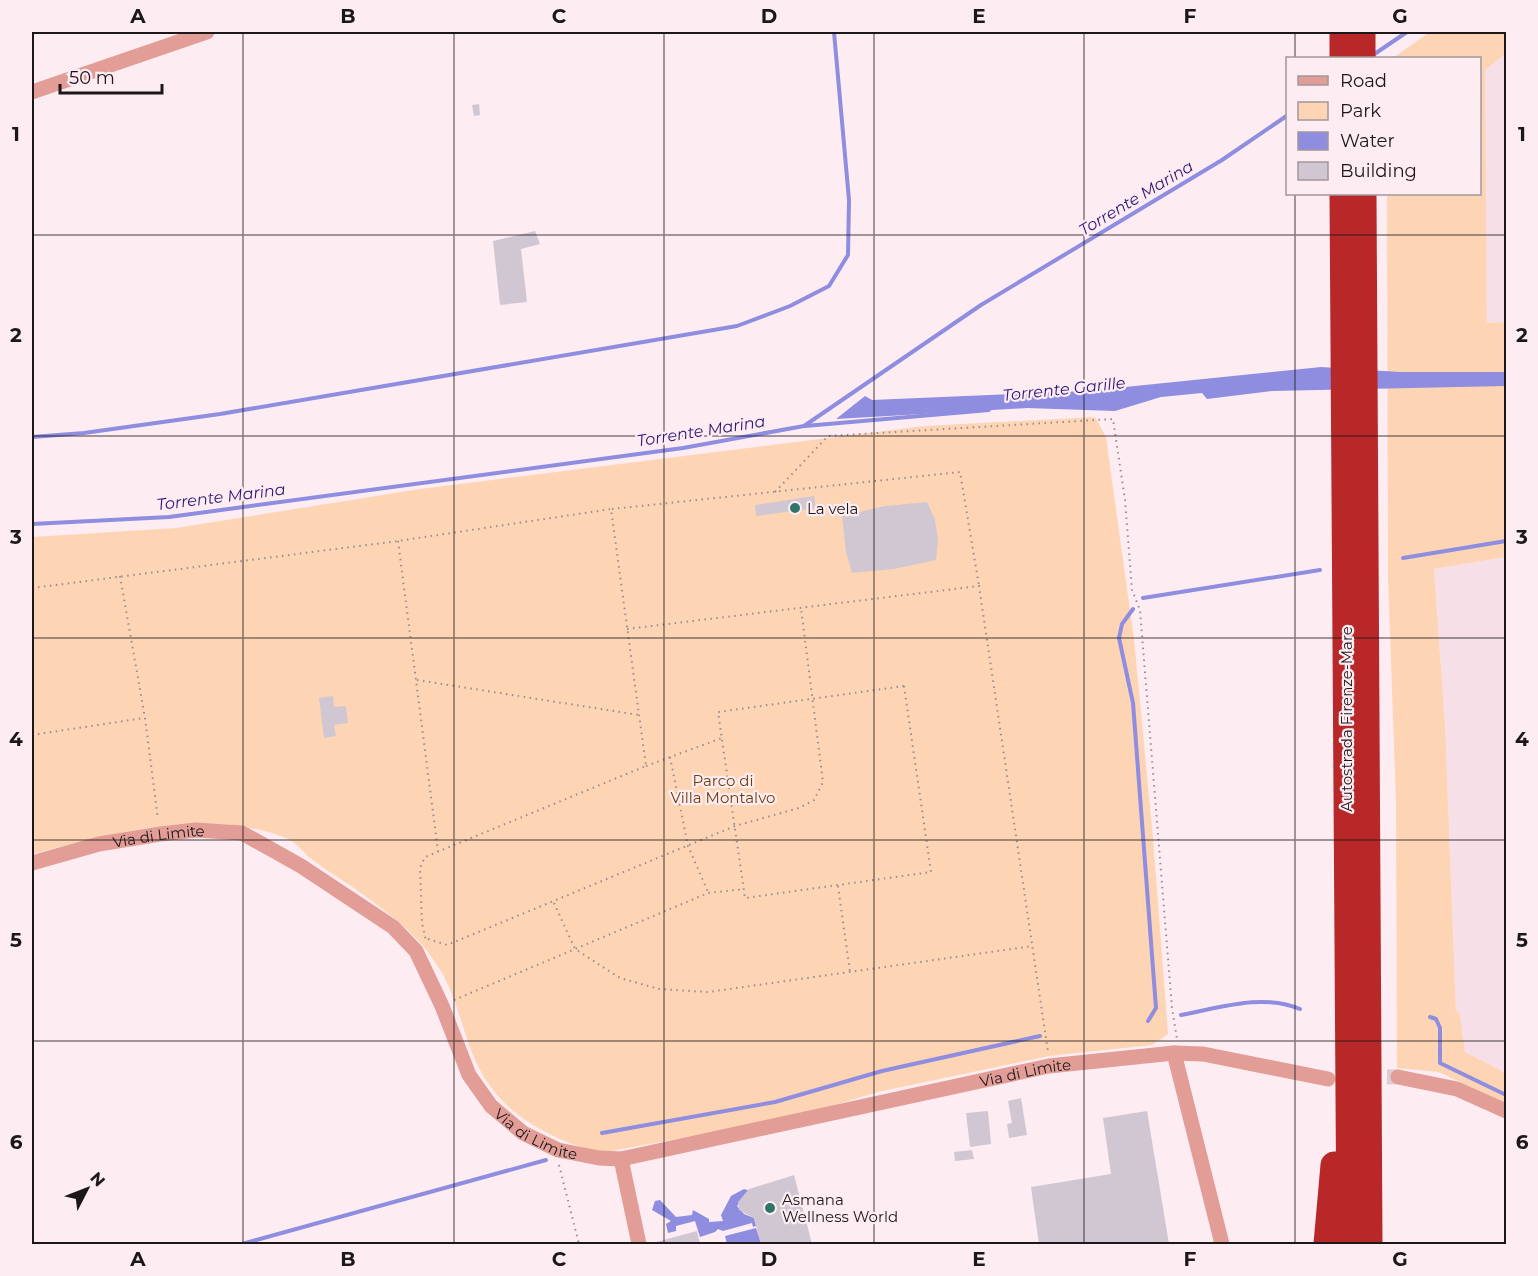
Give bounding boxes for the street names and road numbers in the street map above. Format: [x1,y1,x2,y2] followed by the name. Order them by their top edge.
[1337,626,1356,812] street label: Autostrada Firenze-Mare
[111,820,205,851] street label: Via di Limite
[978,1054,1072,1090] street label: Via di Limite
[491,1104,579,1163] street label: Via di Limite

